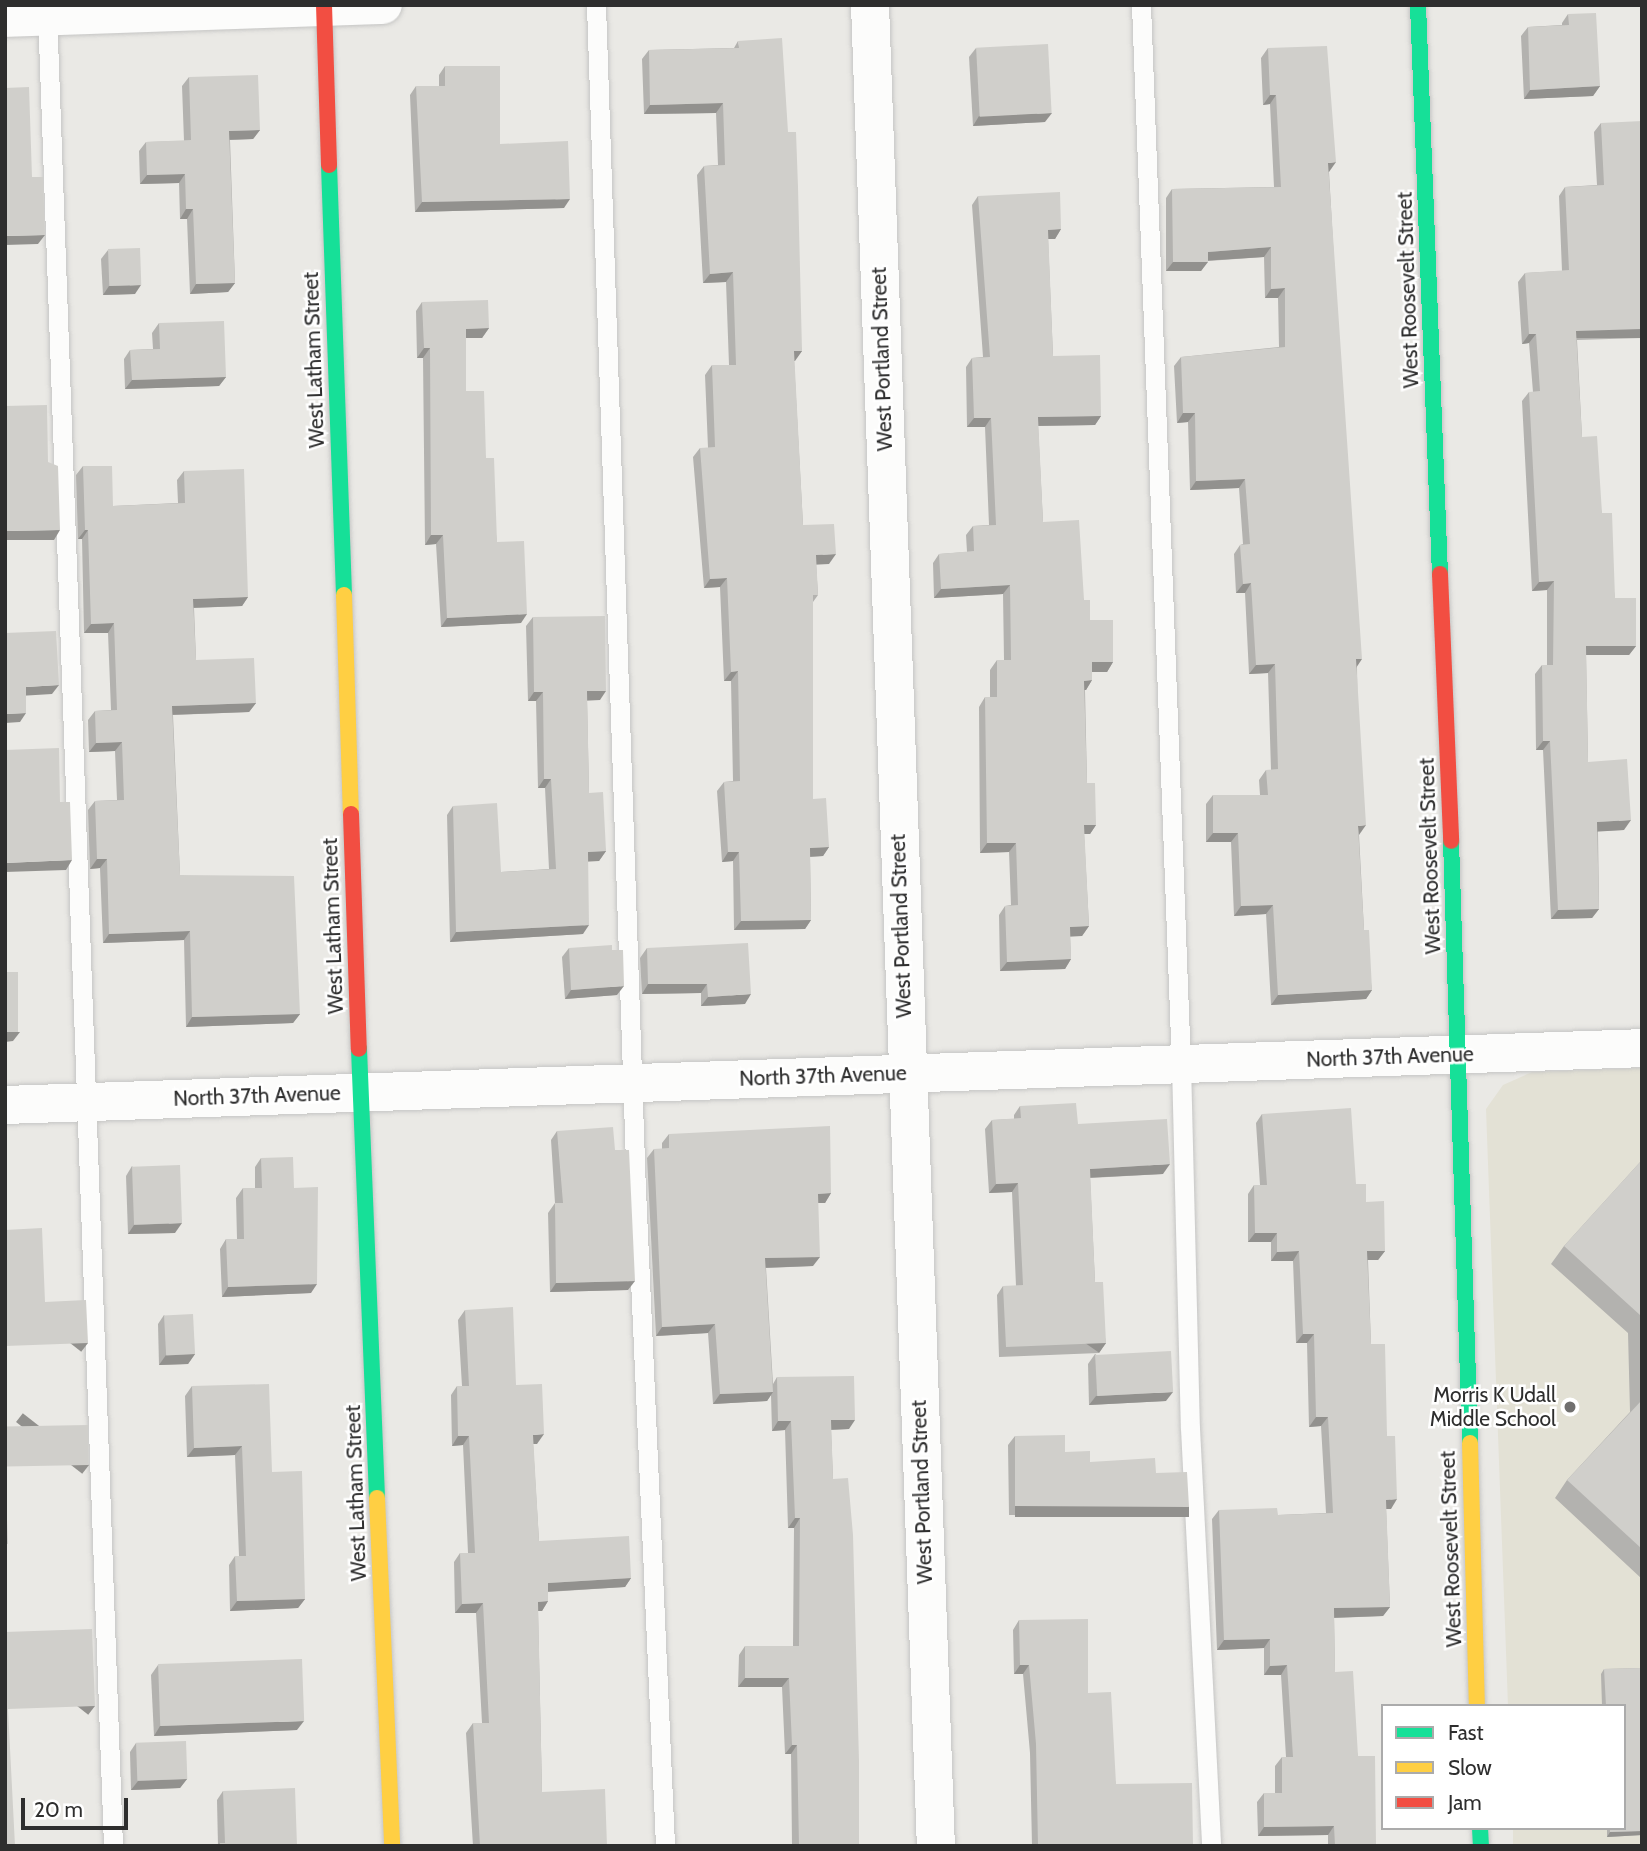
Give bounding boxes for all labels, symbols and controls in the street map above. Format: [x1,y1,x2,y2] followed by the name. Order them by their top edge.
[1392,191,1424,389] street label: West Roosevelt Street
[866,266,898,452] street label: West Portland Street
[298,271,330,449] street label: West Latham Street
[1414,757,1446,955] street label: West Roosevelt Street
[885,833,917,1019] street label: West Portland Street
[317,837,349,1015] street label: West Latham Street
[1306,1041,1474,1073] street label: North 37th Avenue
[739,1060,907,1092] street label: North 37th Avenue
[173,1080,341,1112] street label: North 37th Avenue
[1430,1382,1556,1432] place label: Morris K Udall Middle School
[906,1399,938,1585] street label: West Portland Street
[1562,1399,1578,1415] marker: Morris K Udall Middle School
[340,1404,372,1582] street label: West Latham Street
[1435,1450,1467,1648] street label: West Roosevelt Street
[1381,1704,1626,1830] legend
[1448,1720,1484,1745] text: Fast
[1448,1755,1492,1780] text: Slow
[24,1784,131,1828] scale bar
[1448,1790,1482,1815] text: Jam
[34,1797,83,1822] text: 20 m

